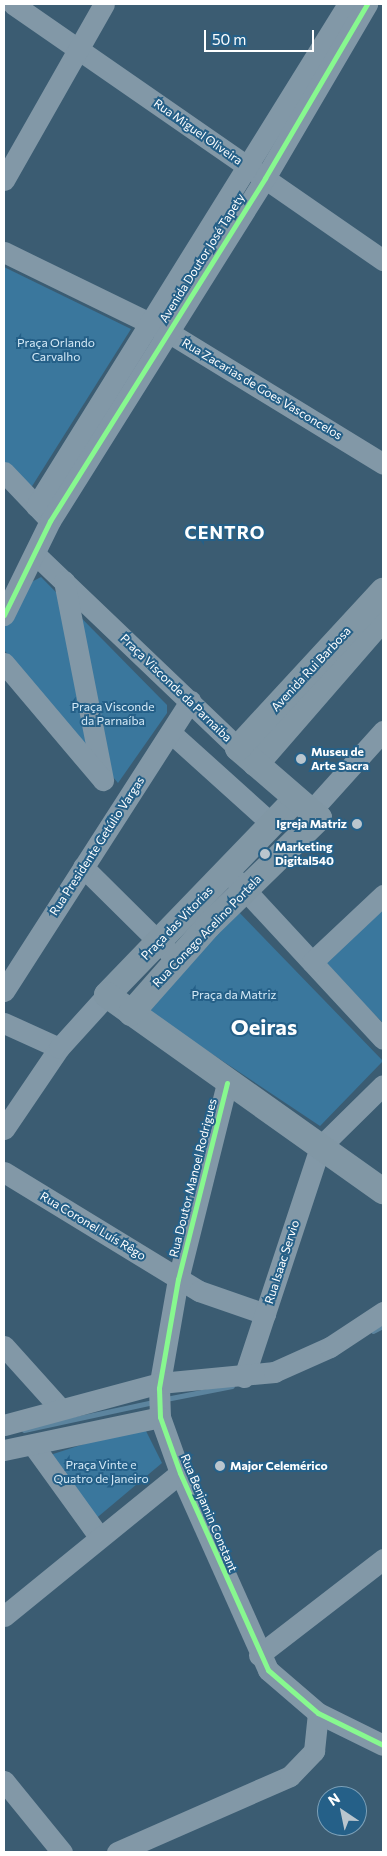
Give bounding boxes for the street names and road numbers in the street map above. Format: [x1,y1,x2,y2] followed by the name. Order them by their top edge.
[151,96,245,168] street label: Rua Miguel Oliveira
[156,191,248,325] street label: Avenida Doutor José Tapety
[179,335,345,443] street label: Rua Zacarias de Goes Vasconcelos
[268,624,354,714] street label: Avenida Rui Barbosa
[117,631,235,745] street label: Praça Visconde da Parnaiba
[47,774,147,918] street label: Rua Presidente Getúlio Vargas
[150,872,264,990] street label: Rua Conego Acelino Portela
[138,883,216,963] street label: Praça das Vitorias
[166,1097,220,1259] street label: Rua Doutor Manoel Rodrigues
[37,1189,149,1263] street label: Rua Coronel Luís Rêgo
[262,1218,302,1306] street label: Rua Isaac Servio
[178,1452,240,1574] street label: Rua Benjamin Constant

